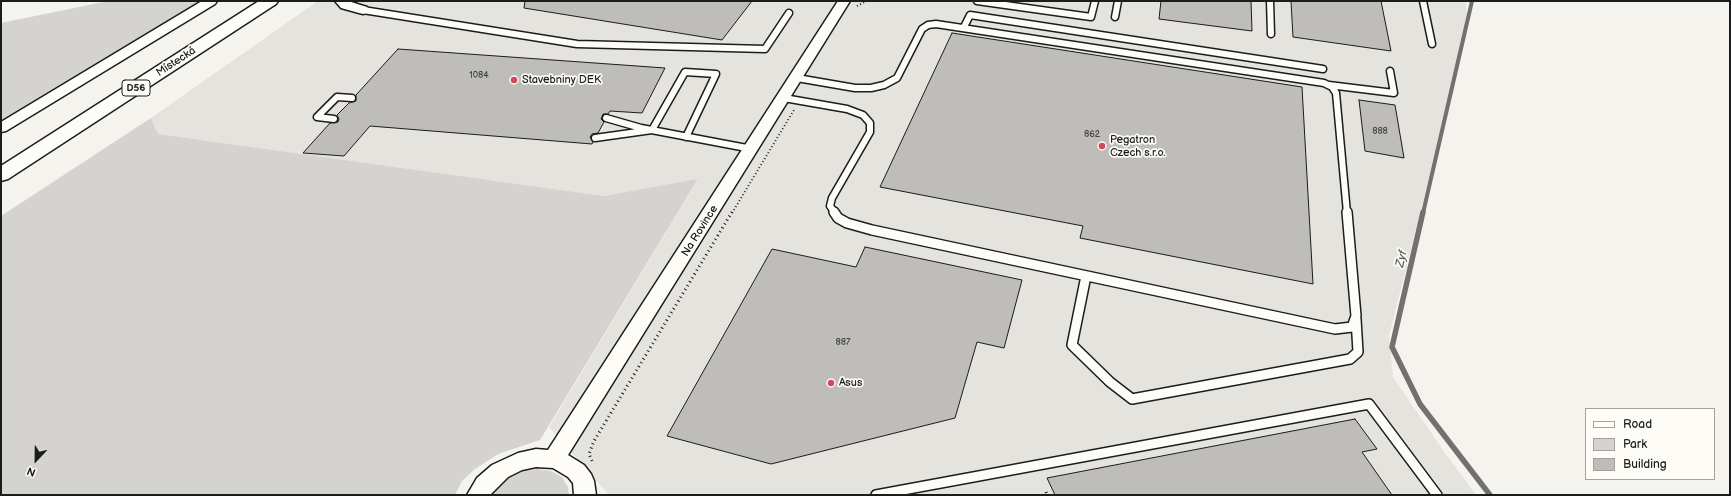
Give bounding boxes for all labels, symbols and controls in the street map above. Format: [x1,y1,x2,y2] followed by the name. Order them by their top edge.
[154,44,198,80] street label: Místecká
[469,71,489,81] house number: 1084
[522,73,601,87] place label: Stavebniny DEK
[509,75,519,85] marker: Stavebniny DEK
[122,80,150,96] road number: D56
[1372,127,1388,137] house number: 888
[1084,130,1100,140] house number: 862
[1110,133,1165,159] place label: Pegatron Czech s.r.o.
[1097,141,1107,151] marker: Pegatron Czech s.r.o.
[679,203,721,259] street label: Na Rovince
[1393,249,1411,269] water label: Zyf
[836,338,850,348] house number: 887
[839,376,862,390] place label: Asus
[826,378,836,388] marker: Asus
[1585,408,1715,480] legend
[1623,417,1652,432] text: Road
[1623,437,1647,452] text: Park
[16,440,56,480] north arrow
[1623,457,1667,472] text: Building
[25,464,38,479] text: N

